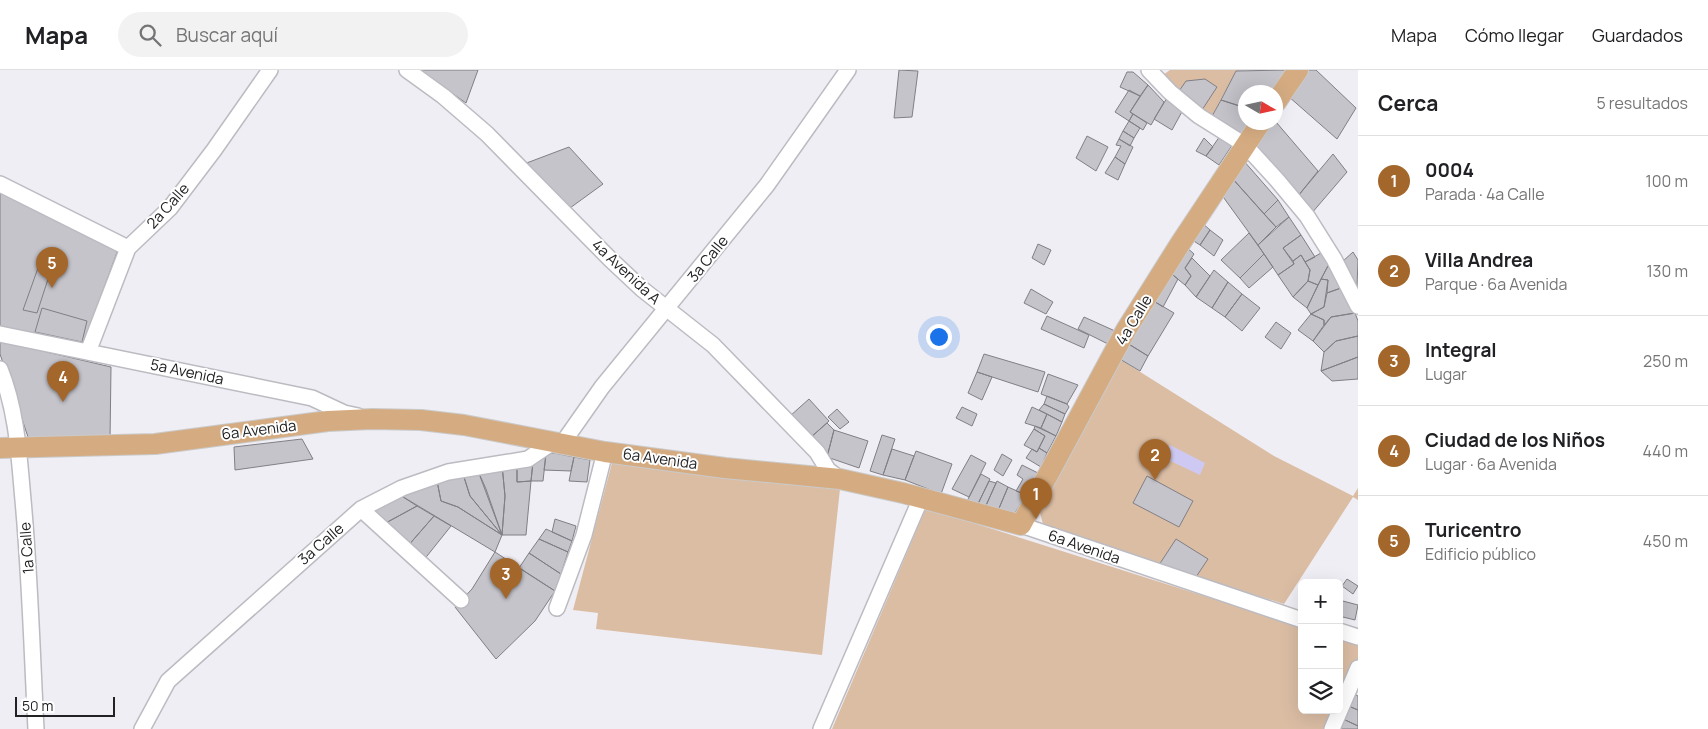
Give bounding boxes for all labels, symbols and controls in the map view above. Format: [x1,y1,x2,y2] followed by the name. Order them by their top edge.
[118,12,468,57] search box
[25,18,88,51] text: Mapa
[136,21,164,49] icon: search
[176,22,278,48] text: Buscar aquí
[1391,23,1437,47] text: Mapa
[1465,23,1564,47] text: Cómo llegar
[1592,23,1683,47] text: Guardados
[1238,85,1283,130] north arrow
[1378,89,1438,117] text: Cerca
[1596,92,1688,114] text: 5 resultados
[1425,157,1474,183] text: 0004
[1390,170,1398,192] text: 1
[1645,170,1688,192] text: 100 m
[142,178,194,233] street label: 2a Calle
[1425,183,1545,205] text: Parada · 4a Calle
[682,231,733,286] street label: 3a Calle
[587,234,666,309] street label: 4a Avenida A
[36,247,68,288] pin: 5
[1425,247,1533,273] text: Villa Andrea
[1389,260,1399,282] text: 2
[1646,260,1688,282] text: 130 m
[1425,273,1567,295] text: Parque · 6a Avenida
[1110,291,1157,349] street label: 4a Calle
[926,324,952,350] your location
[1425,337,1497,363] text: Integral
[1389,350,1399,372] text: 3
[1643,350,1688,372] text: 250 m
[149,354,226,390] street label: 5a Avenida
[47,361,79,402] pin: 4
[1425,363,1467,385] text: Lugar
[220,415,297,444] street label: 6a Avenida
[1425,427,1605,453] text: Ciudad de los Niños
[1139,439,1171,480] pin: 2
[1389,440,1399,462] text: 4
[1642,440,1688,462] text: 440 m
[621,443,699,474] street label: 6a Avenida
[1425,453,1557,475] text: Lugar · 6a Avenida
[1020,478,1052,519] pin: 1
[1425,517,1521,543] text: Turicentro
[293,518,348,569] street label: 3a Calle
[14,521,39,575] street label: 1a Calle
[1045,524,1123,569] street label: 6a Avenida
[1389,530,1399,552] text: 5
[1643,530,1688,552] text: 450 m
[1425,543,1536,565] text: Edificio público
[490,558,522,599] pin: 3
[1298,579,1343,714] map controls
[1298,579,1343,624] button: +
[1298,624,1343,669] button: −
[1298,669,1343,714] button: layers
[15,694,115,717] scale bar
[22,696,53,715] text: 50 m

